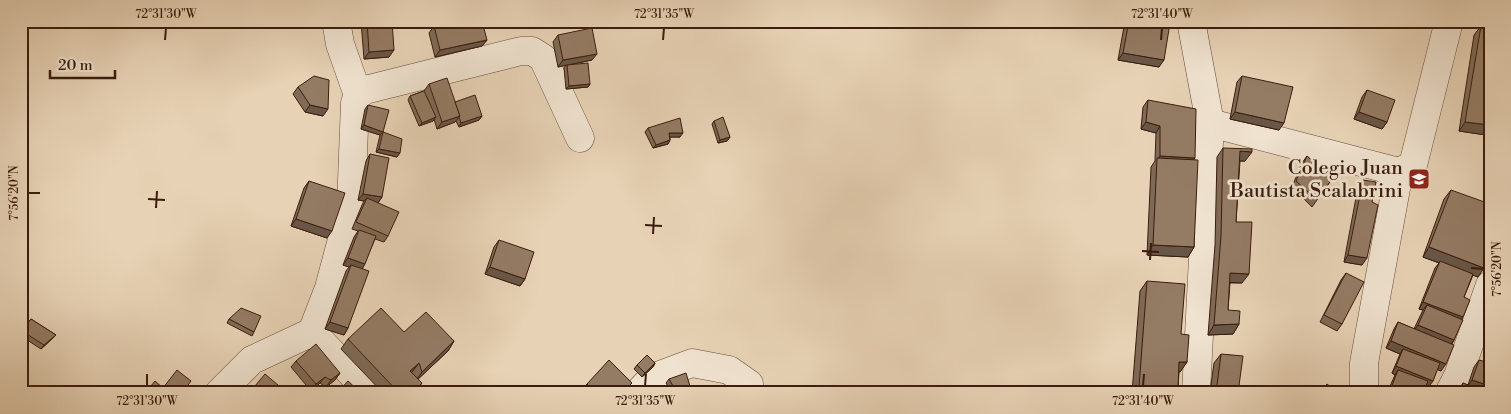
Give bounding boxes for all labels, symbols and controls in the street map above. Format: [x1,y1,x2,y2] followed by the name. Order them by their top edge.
[135,7,198,22] text: 72°31'30"W
[634,7,695,22] text: 72°31'35"W
[1131,7,1194,22] text: 72°31'40"W
[50,48,115,80] scale bar
[58,56,93,75] text: 20 m
[1229,156,1403,204] place label: Colegio Juan Bautista Scalabrini
[7,165,22,221] text: 7°56'20"N
[1407,167,1431,191] school or university icon: Colegio Juan Bautista Scalabrini
[1490,241,1505,297] text: 7°56'20"N
[116,394,179,409] text: 72°31'30"W
[615,394,676,409] text: 72°31'35"W
[1112,394,1175,409] text: 72°31'40"W

